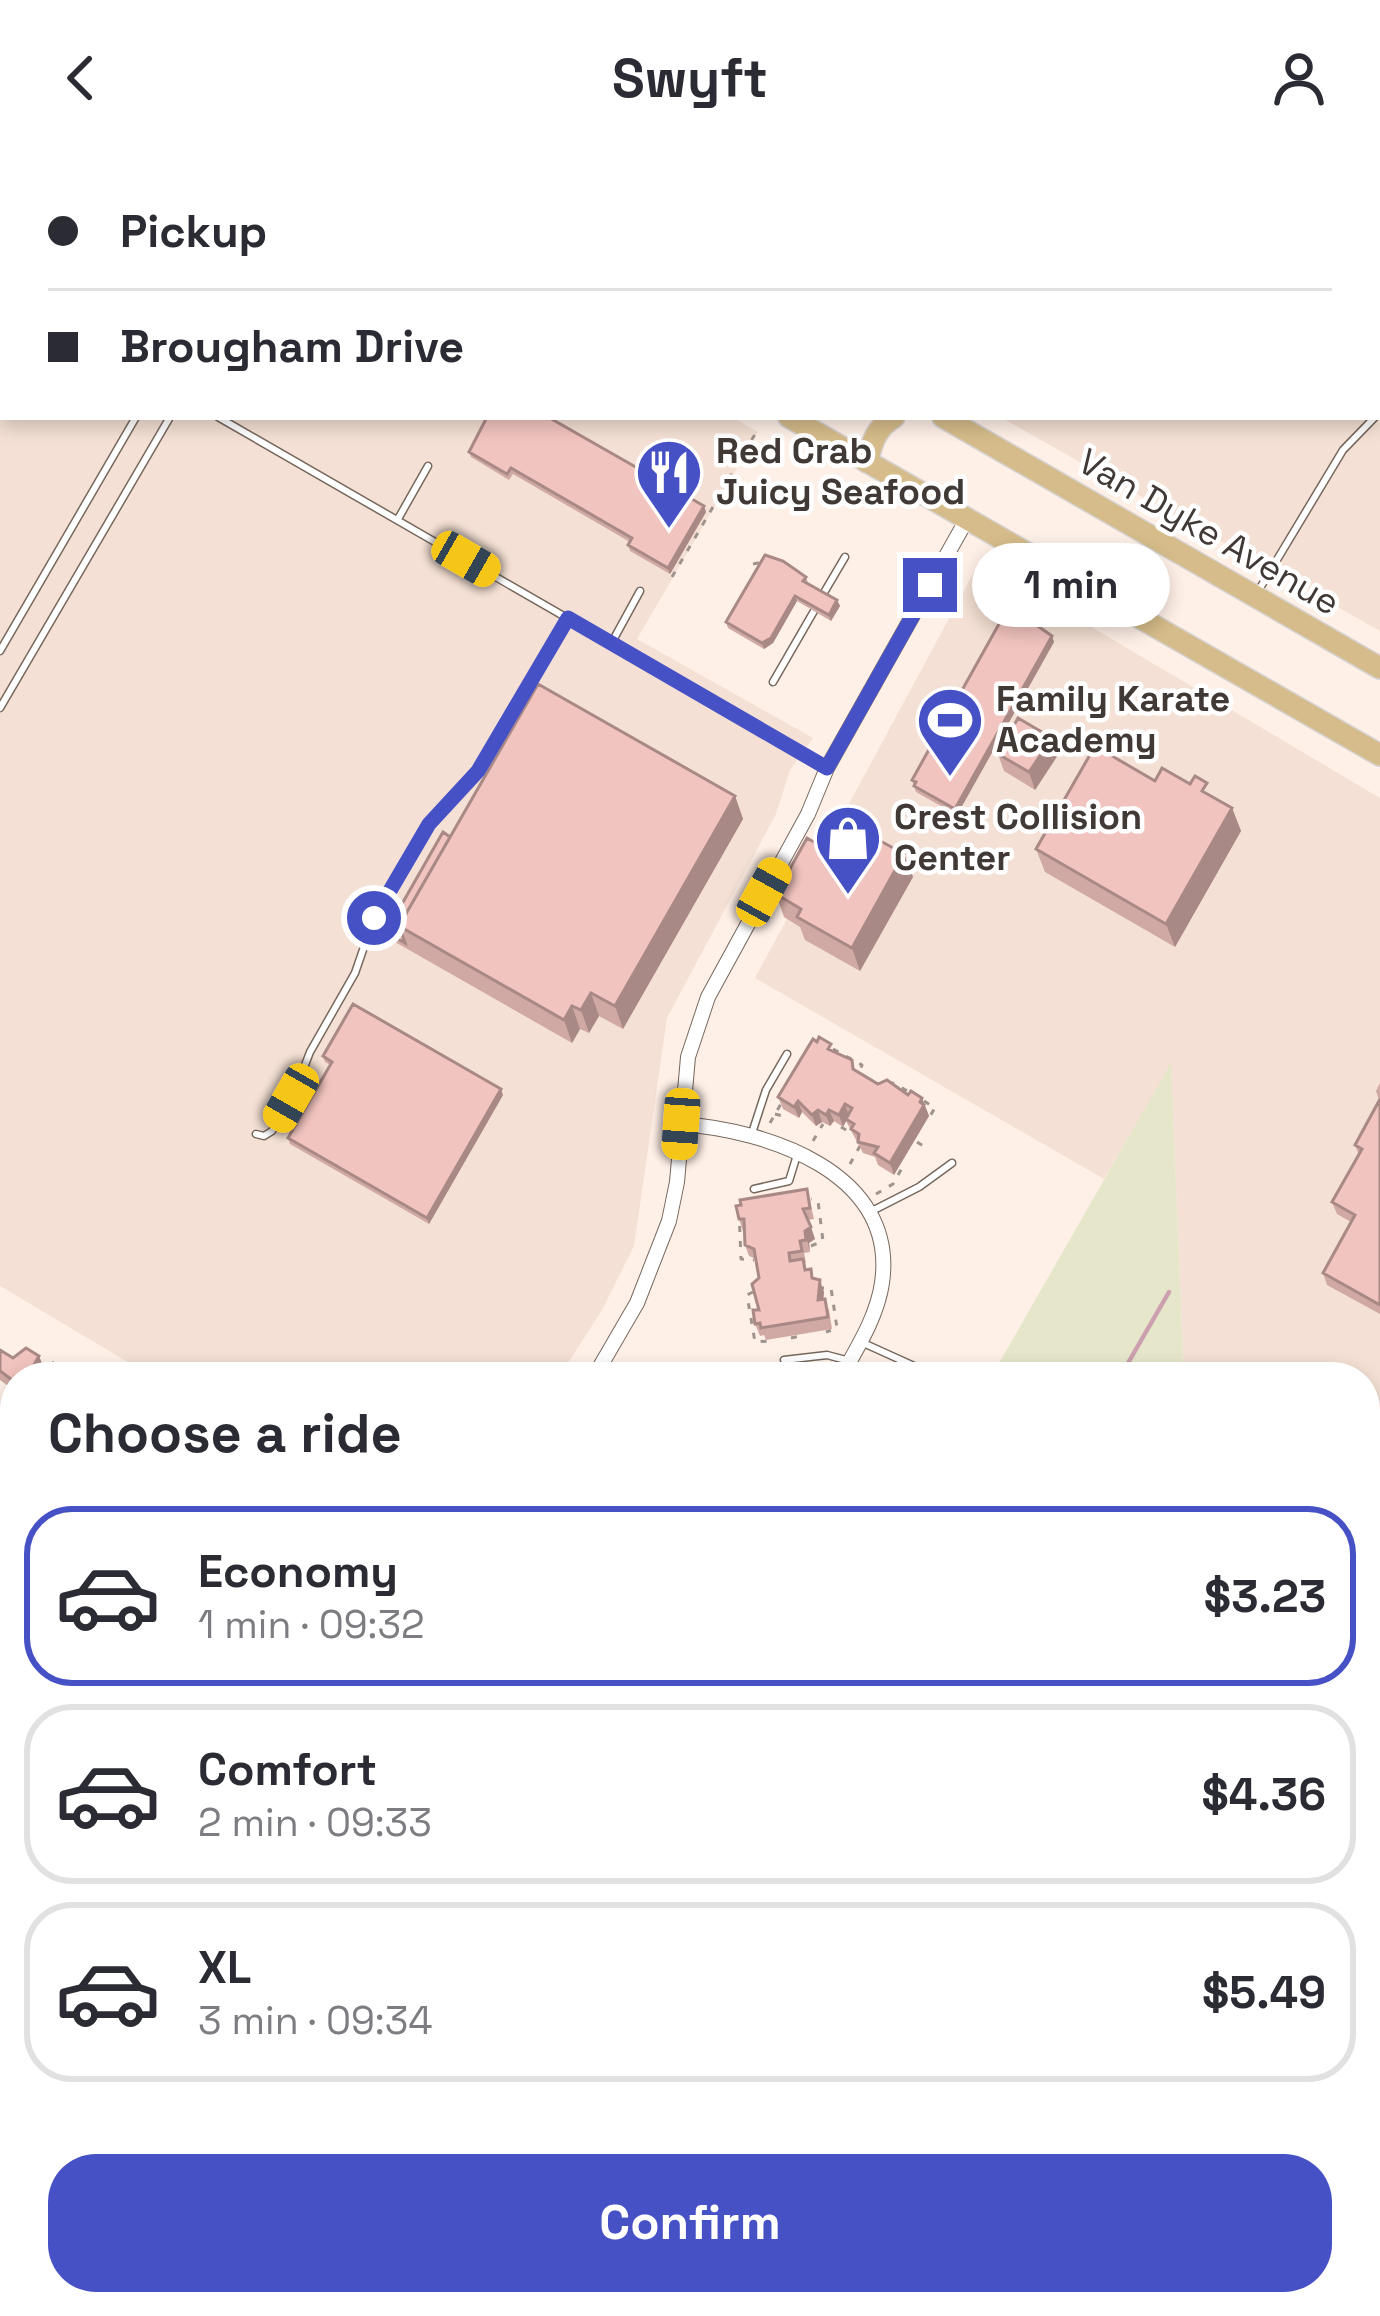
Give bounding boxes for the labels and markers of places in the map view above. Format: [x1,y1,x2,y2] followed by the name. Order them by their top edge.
[716,428,965,515] place label: Red Crab Juicy Seafood
[634,437,704,531] restaurant icon: Red Crab Juicy Seafood
[996,676,1230,763] place label: Family Karate Academy
[915,685,985,779] sports icon: Family Karate Academy
[894,794,1142,881] place label: Crest Collision Center
[813,803,883,897] shop icon: Crest Collision Center

